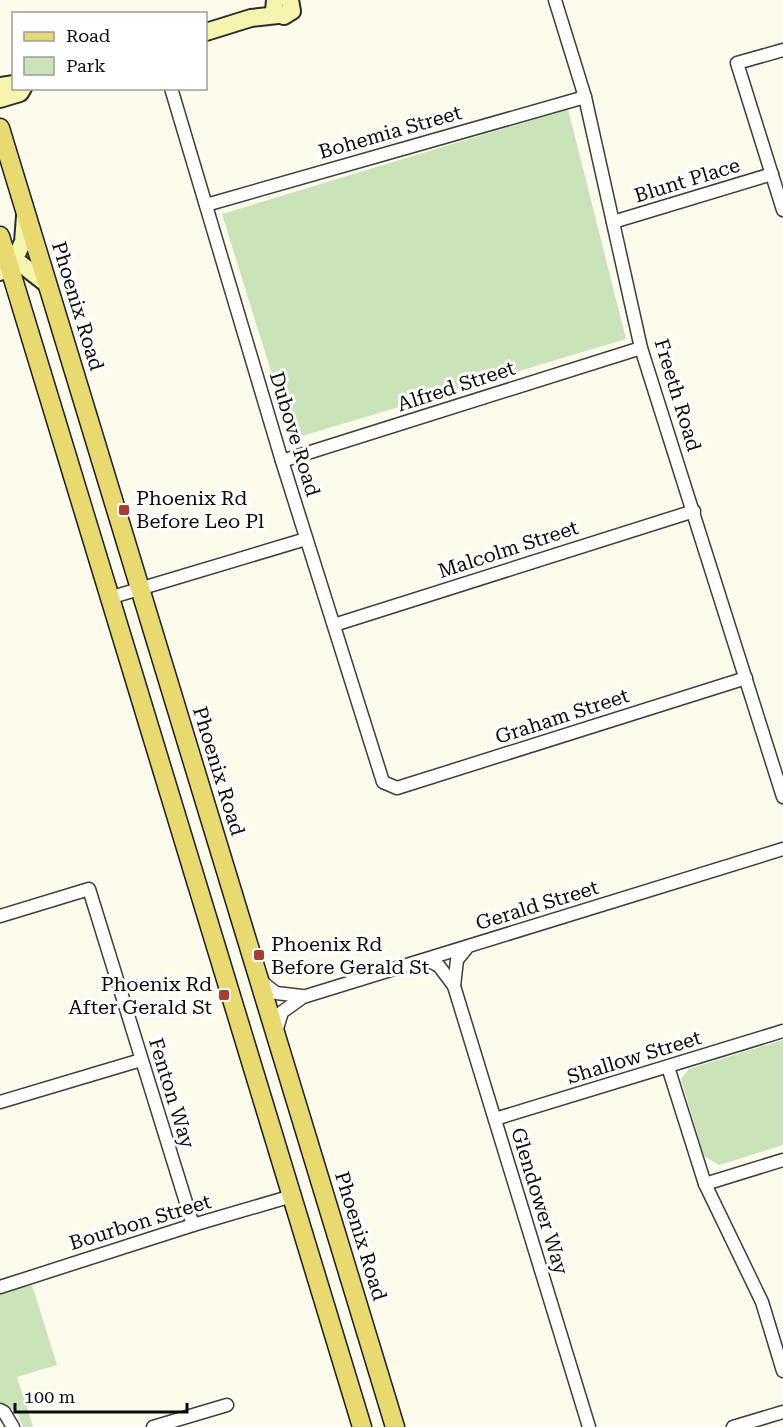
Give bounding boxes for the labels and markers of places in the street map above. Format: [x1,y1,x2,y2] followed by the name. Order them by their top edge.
[136,486,264,533] place label: Phoenix Rd Before Leo Pl
[117,503,131,517] marker: Phoenix Rd Before Leo Pl
[271,932,430,979] place label: Phoenix Rd Before Gerald St
[252,948,266,962] marker: Phoenix Rd Before Gerald St
[69,972,213,1019] place label: Phoenix Rd After Gerald St
[217,988,231,1002] marker: Phoenix Rd After Gerald St

